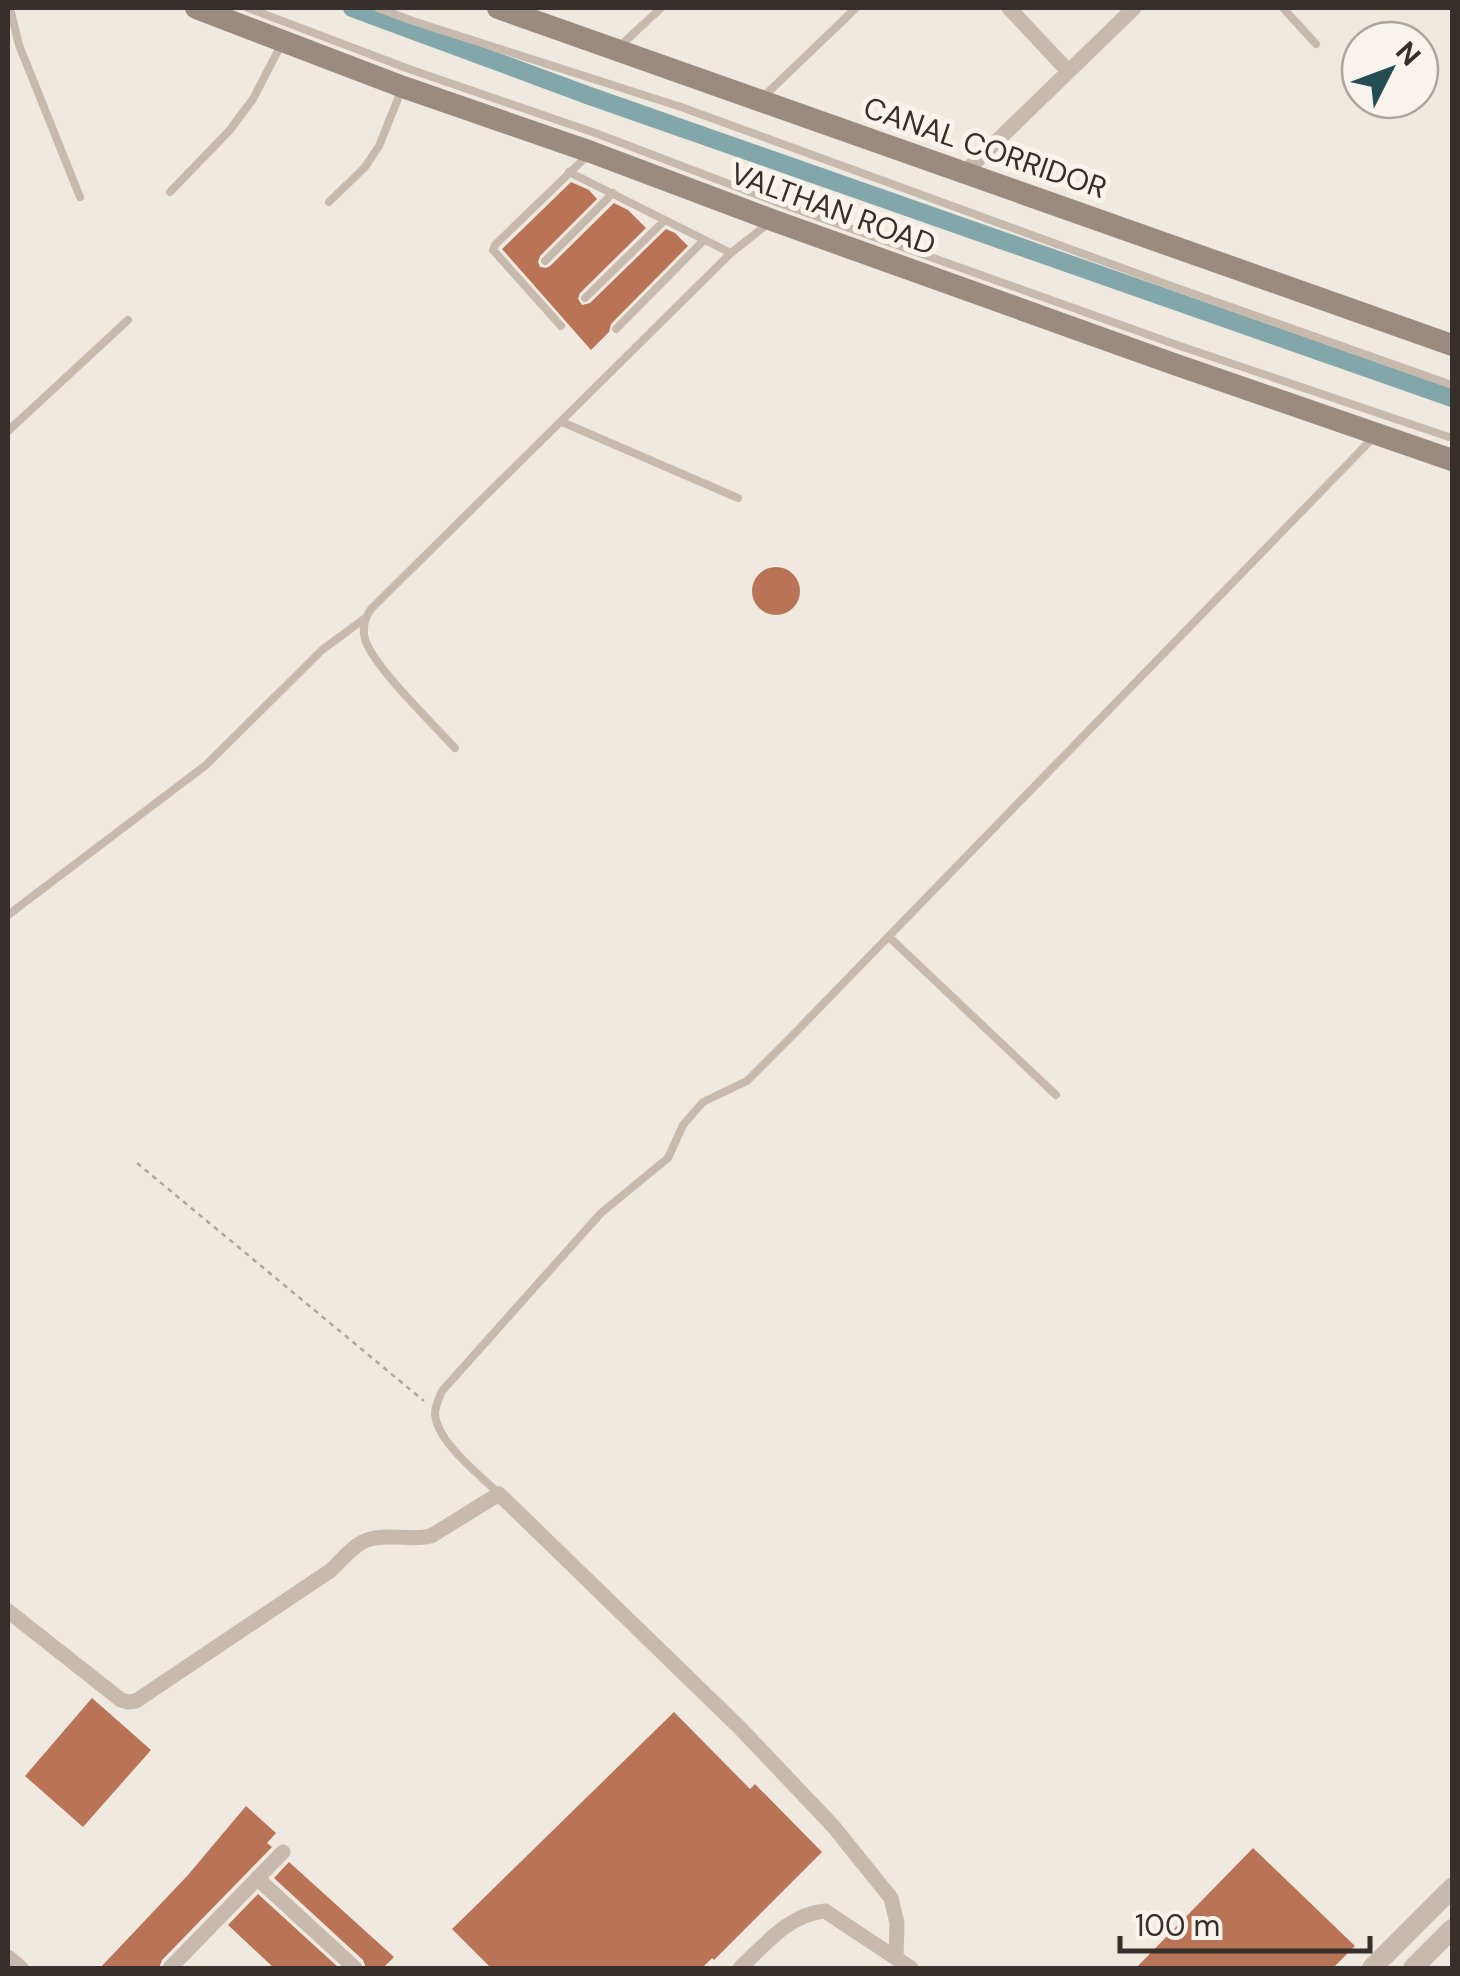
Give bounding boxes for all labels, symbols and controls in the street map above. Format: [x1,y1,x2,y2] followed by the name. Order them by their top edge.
[1340,20,1440,120] north arrow
[1388,34,1429,74] text: N
[859,88,1112,207] street label: CANAL CORRIDOR
[725,153,941,264] street label: VALTHAN ROAD
[1120,1891,1370,1953] scale bar
[1135,1906,1220,1945] text: 100 m

